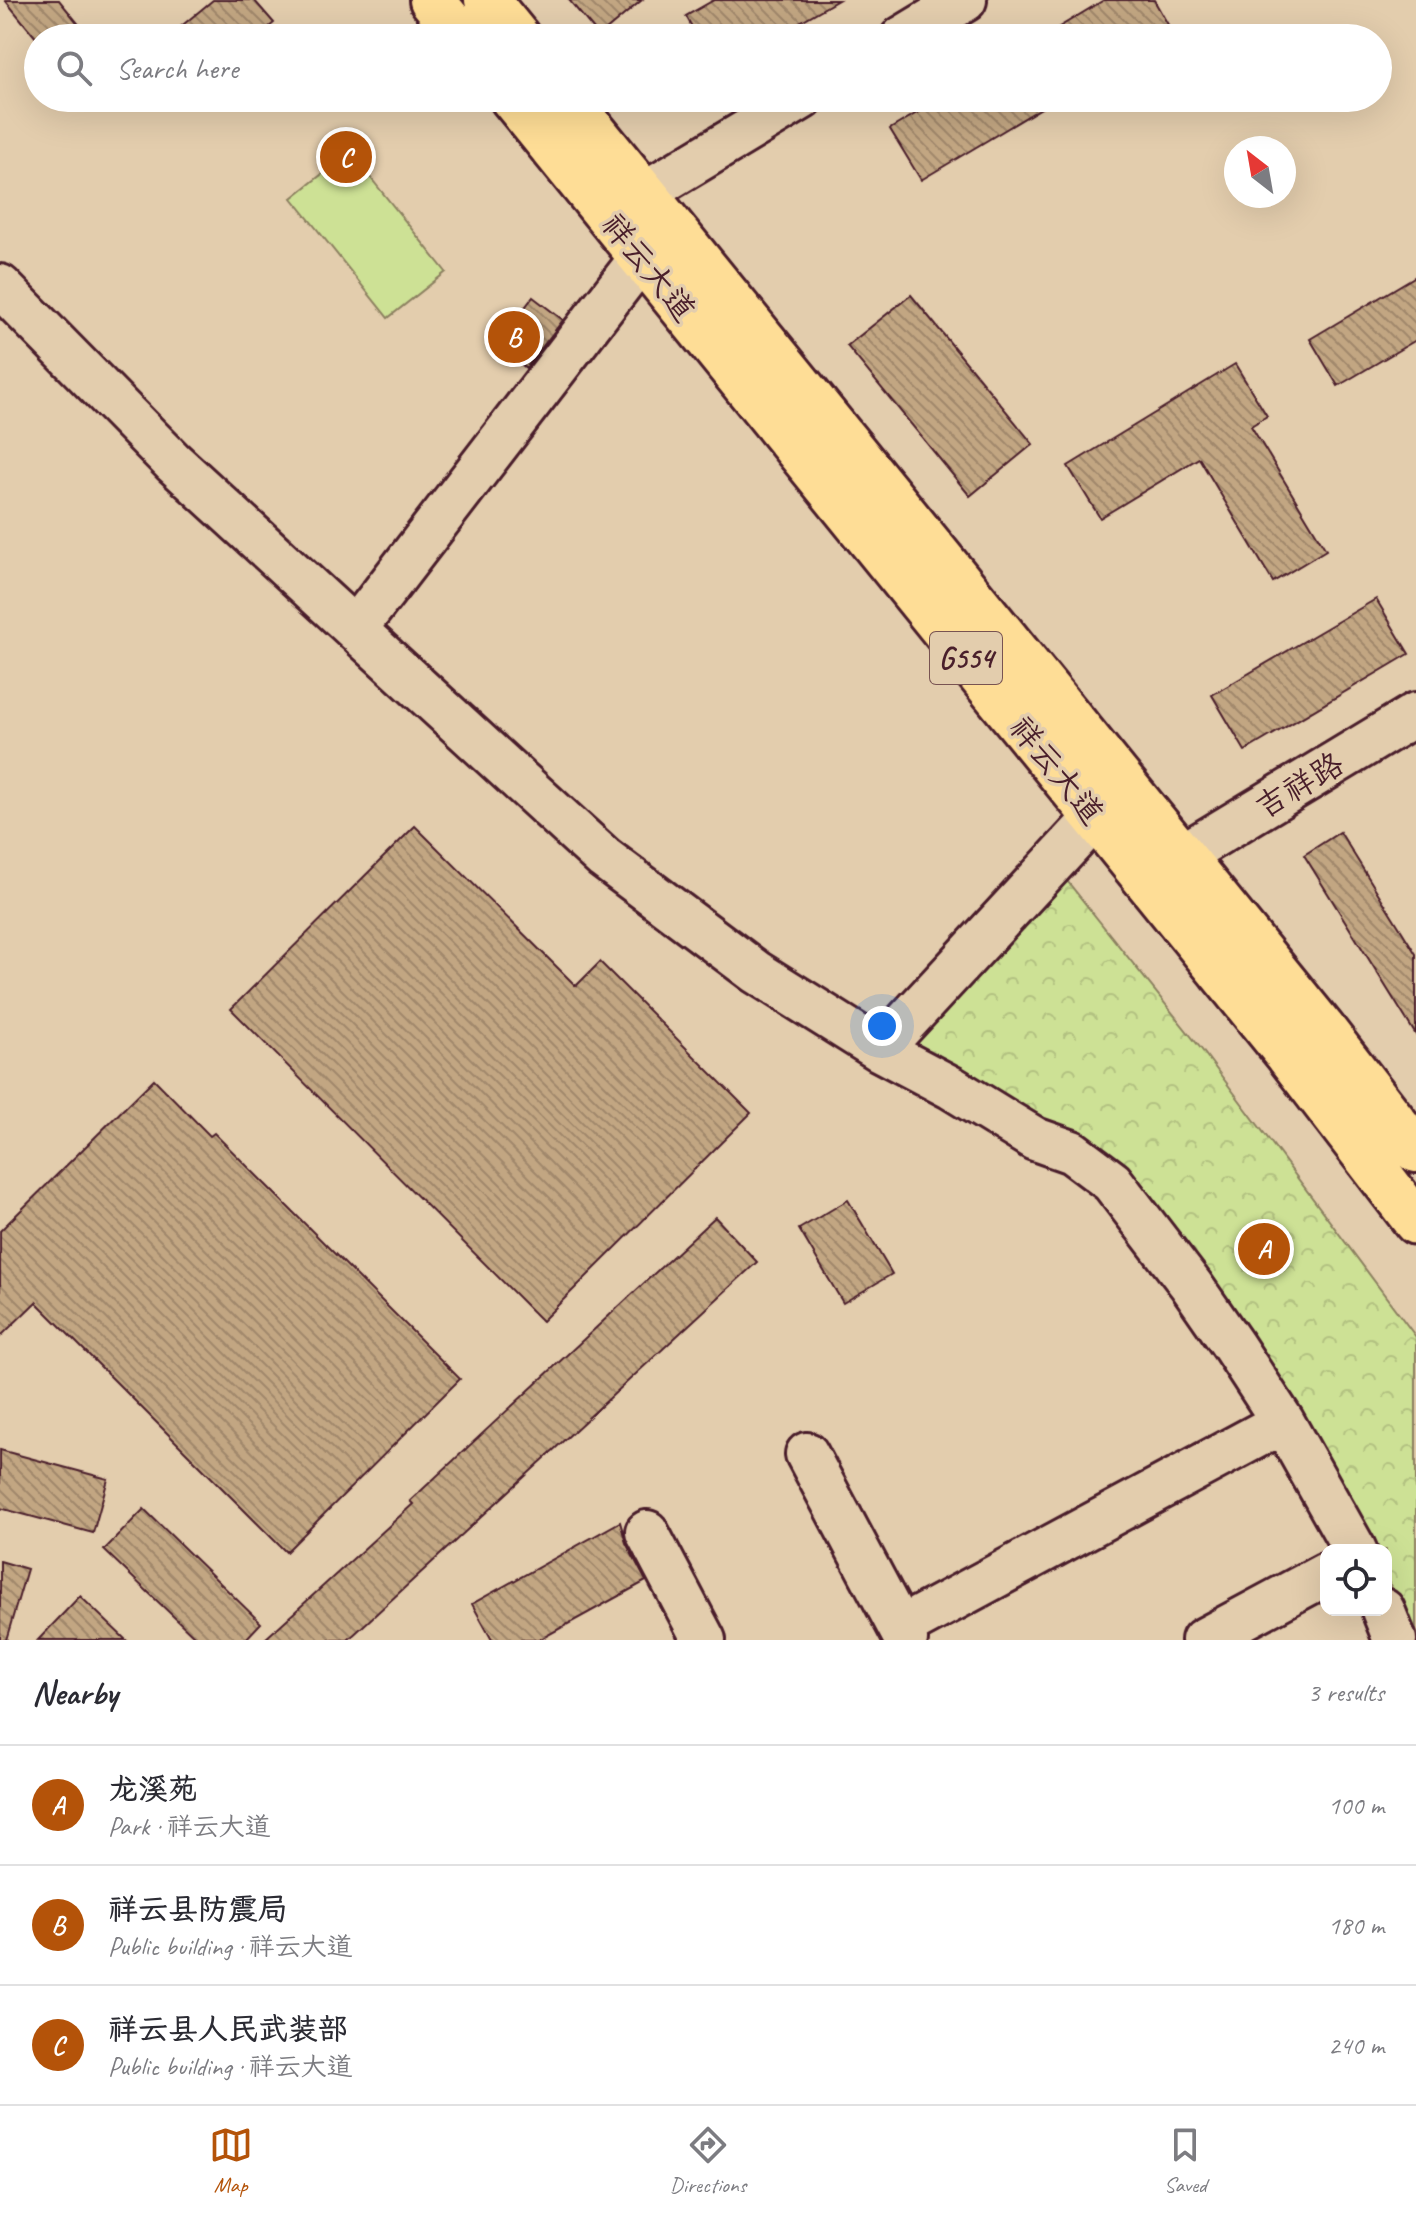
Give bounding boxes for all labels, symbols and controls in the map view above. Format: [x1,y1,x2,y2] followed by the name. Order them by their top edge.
[24,24,1392,112] search box
[52,46,96,90] icon: search
[116,49,238,87] text: Search here
[320,127,372,187] pin: C
[1224,136,1296,208] north arrow
[592,205,705,330] street label: 祥云大道
[488,307,540,367] pin: B
[930,632,1002,684] road number: G554
[1000,708,1113,833] street label: 祥云大道
[1248,743,1351,828] street label: 吉祥路
[862,1006,902,1046] your location
[1238,1219,1290,1279] pin: A
[1320,1544,1392,1616] map controls
[1320,1544,1392,1616] button: locate
[32,1671,118,1714] text: Nearby
[1308,1676,1384,1709] text: 3 results
[108,1770,198,1808] text: 龙溪苑
[51,1789,65,1822] text: A
[1328,1789,1384,1822] text: 100 m
[108,1810,271,1843] text: Park · 祥云大道
[108,1890,288,1928] text: 祥云县防震局
[51,1909,65,1942] text: B
[1328,1909,1384,1942] text: 180 m
[108,1930,353,1963] text: Public building · 祥云大道
[108,2010,348,2048] text: 祥云县人民武装部
[52,2029,64,2062] text: C
[1328,2029,1384,2062] text: 240 m
[108,2050,353,2083] text: Public building · 祥云大道
[209,2123,253,2199] tab: Map
[670,2123,746,2199] tab: Directions
[1163,2123,1207,2199] tab: Saved

